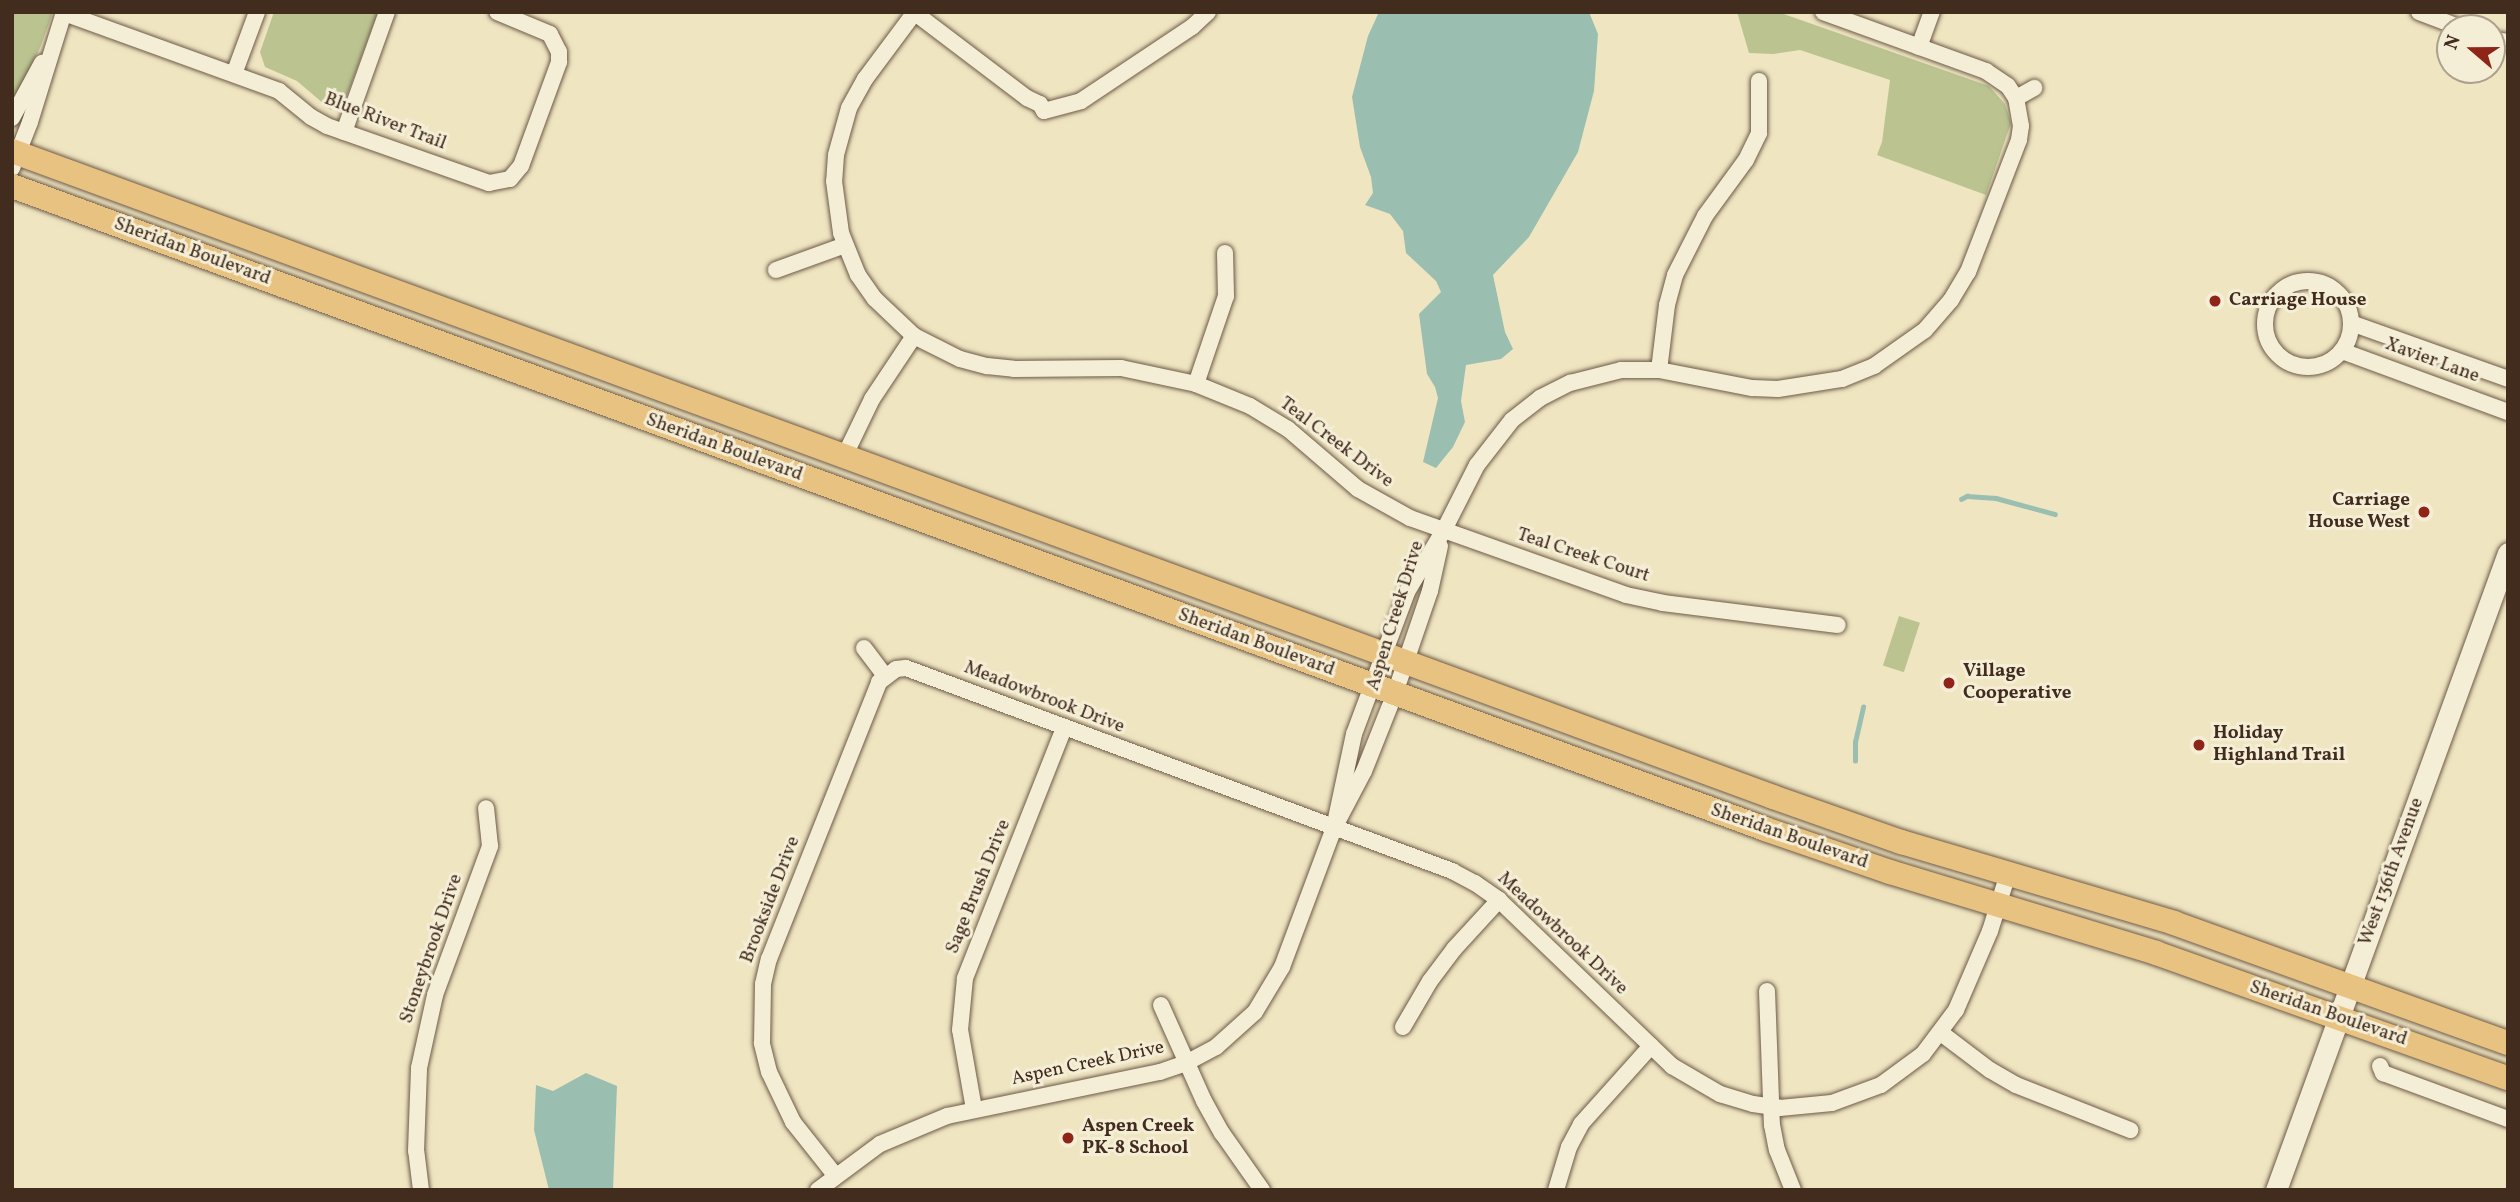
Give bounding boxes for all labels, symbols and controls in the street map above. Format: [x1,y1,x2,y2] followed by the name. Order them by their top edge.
[2436,14,2506,84] north arrow
[2439,32,2468,53] text: N
[320,88,450,156] street label: Blue River Trail
[111,213,273,291] street label: Sheridan Boulevard
[2229,290,2366,312] place label: Carriage House
[2207,293,2223,309] marker: Carriage House
[2382,333,2482,389] street label: Xavier Lane
[1275,393,1397,493] street label: Teal Creek Drive
[643,409,805,487] street label: Sheridan Boulevard
[2308,490,2410,534] place label: Carriage House West
[2416,504,2432,520] marker: Carriage House West
[1514,524,1652,588] street label: Teal Creek Court
[1362,538,1430,694] street label: Aspen Creek Drive
[1175,604,1337,682] street label: Sheridan Boulevard
[961,657,1127,739] street label: Meadowbrook Drive
[1963,661,2071,705] place label: Village Cooperative
[1941,675,1957,691] marker: Village Cooperative
[2213,723,2346,767] place label: Holiday Highland Trail
[2191,737,2207,753] marker: Holiday Highland Trail
[2355,795,2429,949] street label: West 136th Avenue
[1707,799,1871,875] street label: Sheridan Boulevard
[942,817,1016,957] street label: Sage Brush Drive
[736,833,806,967] street label: Brookside Drive
[1492,868,1632,1000] street label: Meadowbrook Drive
[396,871,468,1027] street label: Stoneybrook Drive
[2246,976,2410,1052] street label: Sheridan Boulevard
[1010,1037,1166,1091] street label: Aspen Creek Drive
[1082,1116,1194,1160] place label: Aspen Creek PK-8 School
[1060,1130,1076,1146] marker: Aspen Creek PK-8 School

